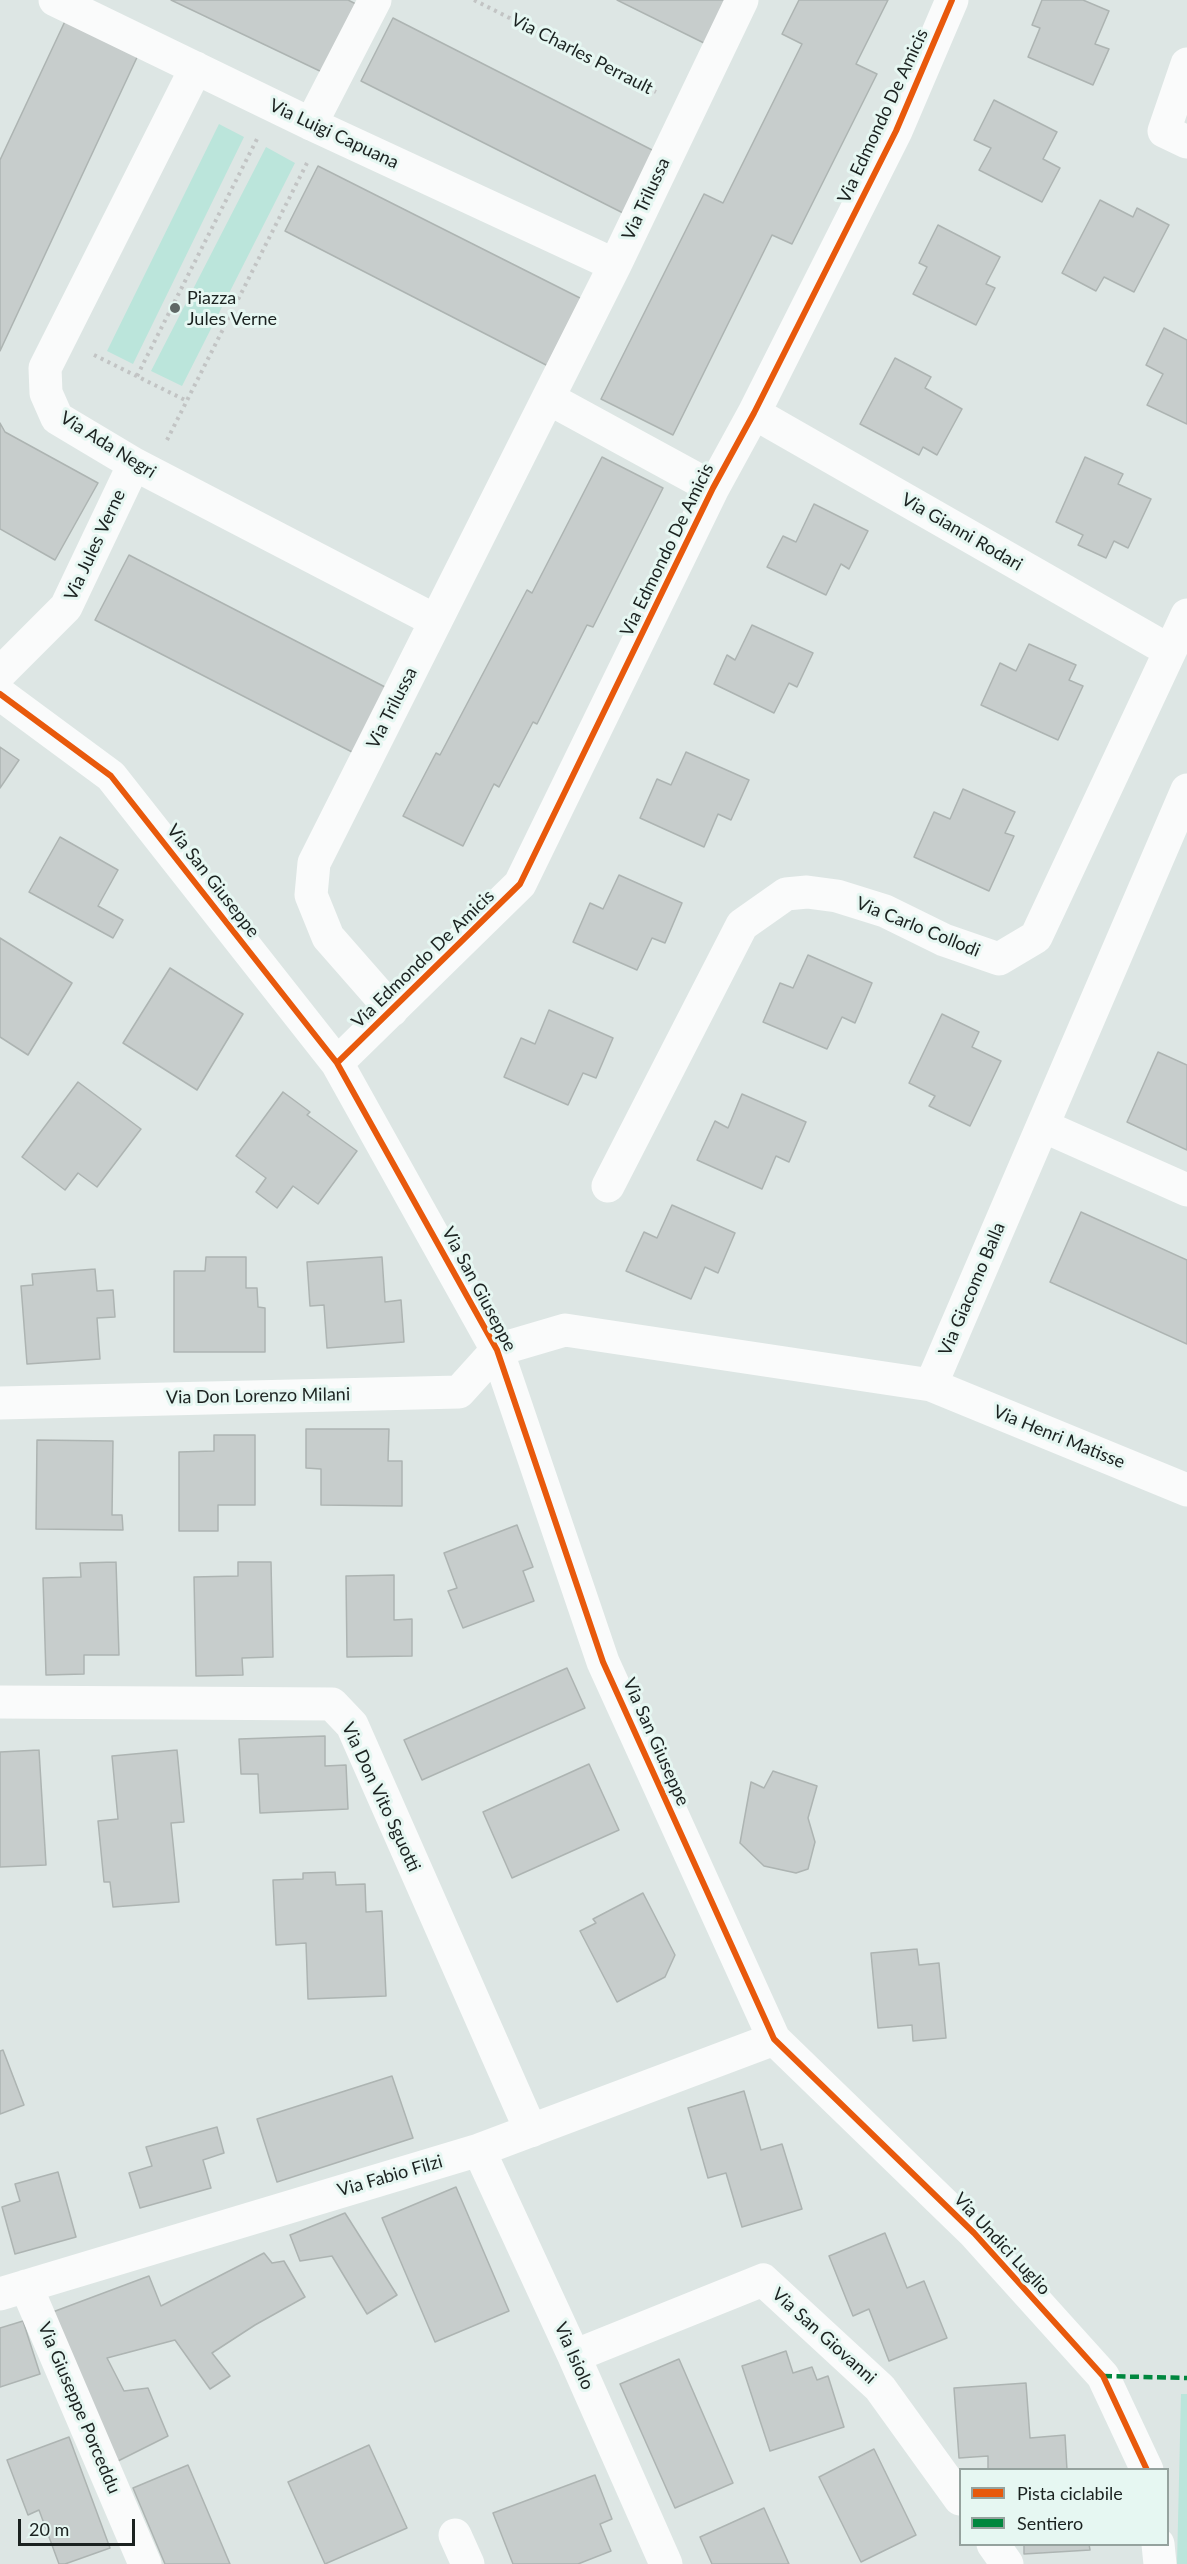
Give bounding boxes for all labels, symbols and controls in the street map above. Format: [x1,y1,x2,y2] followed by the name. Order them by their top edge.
[507,9,657,99] street label: Via Charles Perrault
[833,25,933,207] street label: Via Edmondo De Amicis
[266,95,402,173] street label: Via Luigi Capuana
[618,154,674,244] street label: Via Trilussa
[187,287,277,330] place label: Piazza Jules Verne
[168,301,182,315] marker: Piazza Jules Verne
[56,407,160,483] street label: Via Ada Negri
[616,460,718,640] street label: Via Edmondo De Amicis
[60,486,130,604] street label: Via Jules Verne
[898,489,1026,575] street label: Via Gianni Rodari
[362,664,422,752] street label: Via Trilussa
[162,820,264,942] street label: Via San Giuseppe
[347,885,499,1033] street label: Via Edmondo De Amicis
[853,892,983,962] street label: Via Carlo Collodi
[934,1219,1010,1359] street label: Via Giacomo Balla
[437,1223,521,1355] street label: Via San Giuseppe
[166,1384,350,1408] street label: Via Don Lorenzo Milani
[990,1401,1128,1473] street label: Via Henri Matisse
[618,1675,694,1809] street label: Via San Giuseppe
[337,1719,425,1875] street label: Via Don Vito Sguotti
[335,2151,445,2201] street label: Via Fabio Filzi
[949,2188,1055,2300] street label: Via Undici Luglio
[767,2283,881,2389] street label: Via San Giovanni
[33,2319,125,2497] street label: Via Giuseppe Porceddu
[550,2319,598,2393] street label: Via Isiolo
[959,2468,1169,2546] legend
[1017,2482,1123,2504] text: Pista ciclabile
[21,2507,138,2545] scale bar
[1017,2512,1083,2534] text: Sentiero
[29,2518,69,2540] text: 20 m

